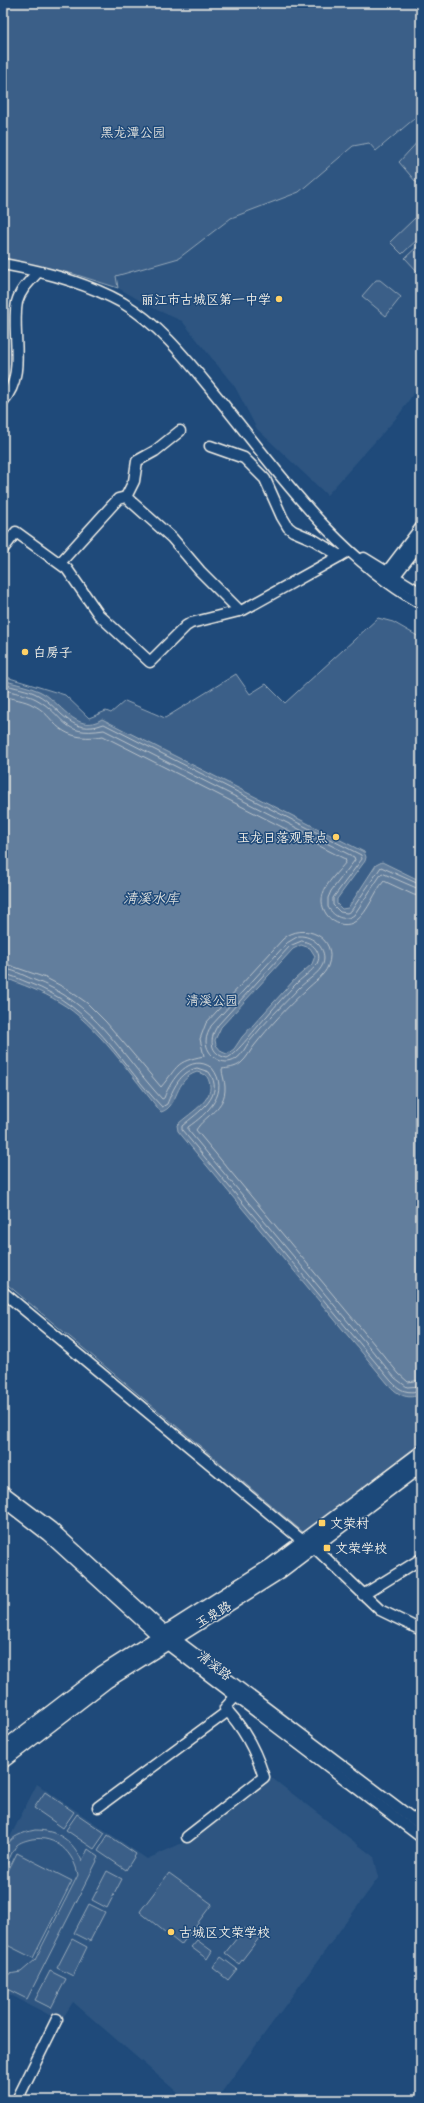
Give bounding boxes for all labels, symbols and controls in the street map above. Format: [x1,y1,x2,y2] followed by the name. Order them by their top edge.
[100,121,166,144] park label: 黑龙潭公园
[141,288,271,311] place label: 丽江市古城区第一中学
[274,294,284,304] marker: 丽江市古城区第一中学
[33,641,72,664] place label: 白房子
[20,647,30,657] marker: 白房子
[237,826,328,849] place label: 玉龙日落观景点
[331,832,341,842] marker: 玉龙日落观景点
[123,886,180,911] water label: 清溪水库
[186,989,238,1012] park label: 清溪公园
[330,1512,369,1535] place label: 文荣村
[317,1518,327,1528] marker: 文荣村
[335,1537,387,1560] place label: 文荣学校
[322,1543,332,1553] marker: 文荣学校
[191,1595,236,1634] street label: 玉泉路
[192,1644,237,1686] street label: 清溪路
[179,1921,270,1944] place label: 古城区文荣学校
[166,1927,176,1937] marker: 古城区文荣学校

